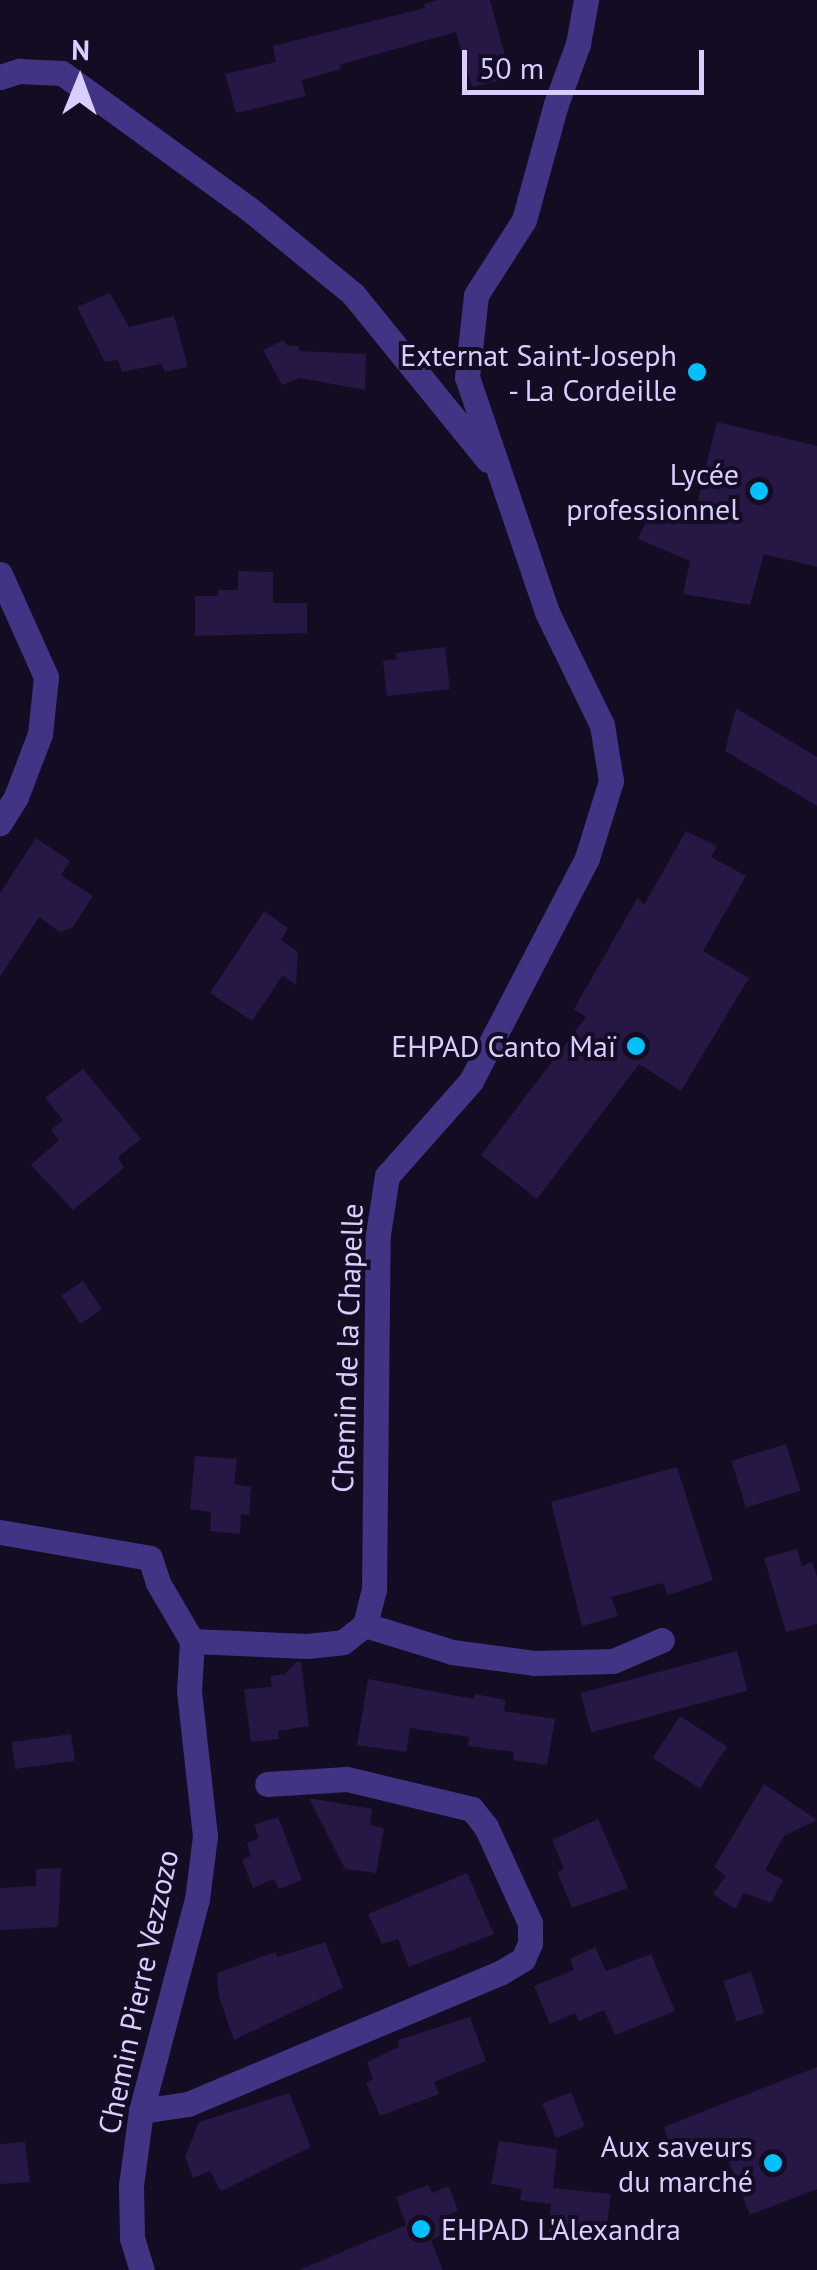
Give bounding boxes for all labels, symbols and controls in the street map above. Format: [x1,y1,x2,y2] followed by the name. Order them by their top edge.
[30,30,130,130] north arrow
[467,30,710,92] scale bar
[71,31,90,68] text: N
[479,48,544,87] text: 50 m
[400,337,677,408] place label: Externat Saint-Joseph - La Cordeille
[686,361,708,383] marker: Externat Saint-Joseph - La Cordeille
[566,456,739,526] place label: Lycée professionnel
[748,480,770,502] marker: Lycée professionnel
[391,1028,616,1064] place label: EHPAD Canto Maï
[625,1035,647,1057] marker: EHPAD Canto Maï
[324,1203,370,1493] street label: Chemin de la Chapelle
[90,1846,186,2138] street label: Chemin Pierre Vezzozo
[600,2128,753,2198] place label: Aux saveurs du marché
[762,2152,784,2174] marker: Aux saveurs du marché
[441,2211,681,2247] place label: EHPAD L'Alexandra
[410,2218,432,2240] marker: EHPAD L'Alexandra

